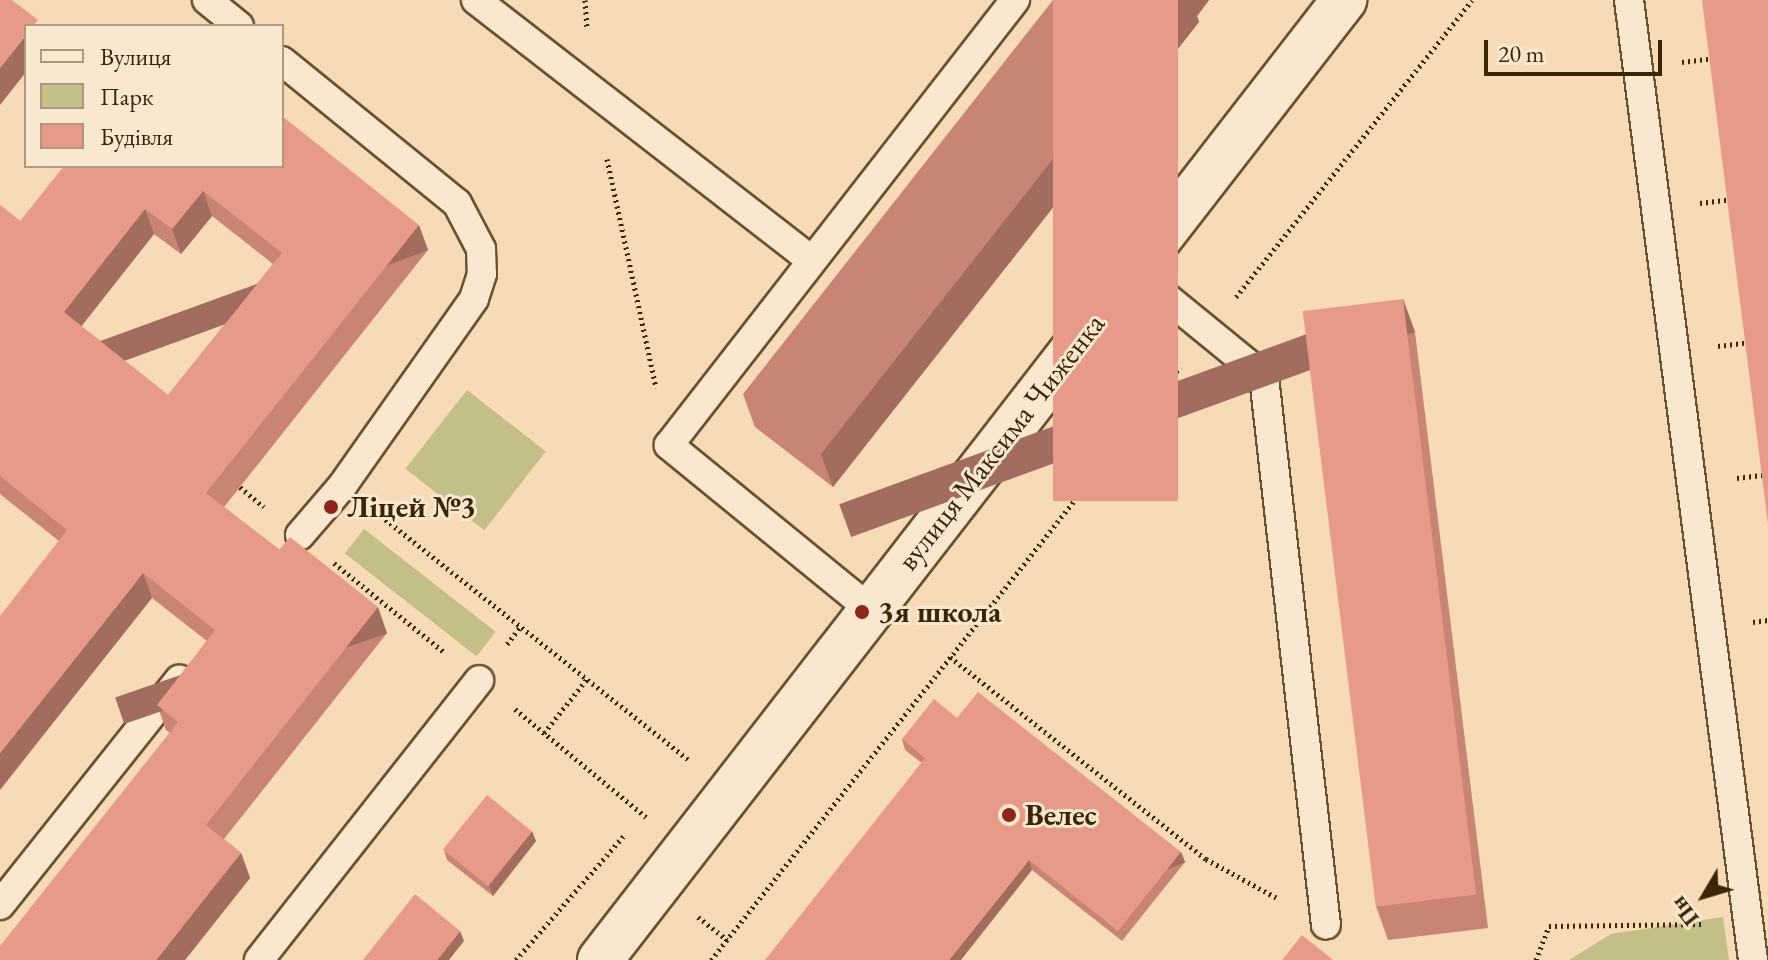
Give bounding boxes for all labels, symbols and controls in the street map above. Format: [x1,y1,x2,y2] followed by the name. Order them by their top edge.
[24,24,284,168] legend
[1488,24,1666,74] scale bar
[1498,38,1545,69] text: 20 m
[100,41,171,72] text: Вулиця
[100,81,153,112] text: Парк
[100,121,173,152] text: Будівля
[890,306,1112,578] street label: вулиця Максима Чиженка
[347,489,476,525] place label: Ліцей №3
[322,498,340,516] marker: Ліцей №3
[878,594,1001,630] place label: 3я школа
[853,603,871,621] marker: 3я школа
[1025,797,1097,833] place label: Велес
[1000,806,1018,824] marker: Велес
[1664,856,1744,936] north arrow
[1664,890,1705,932] text: Пн

